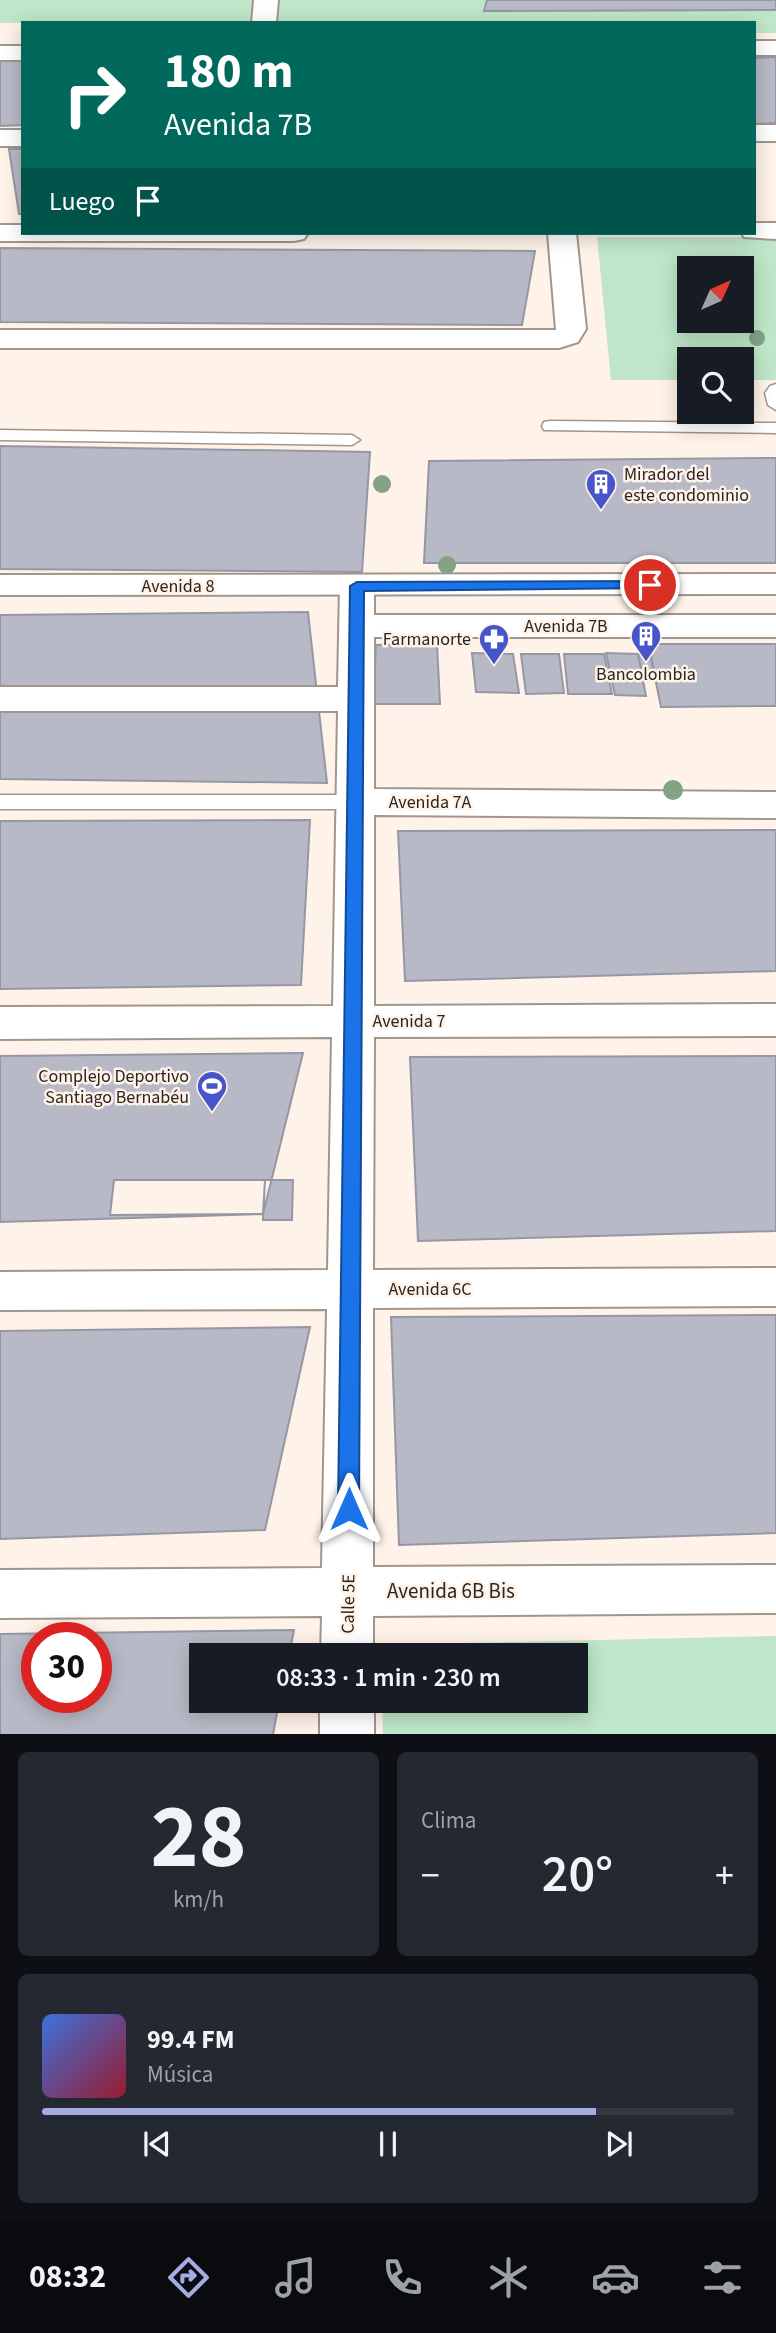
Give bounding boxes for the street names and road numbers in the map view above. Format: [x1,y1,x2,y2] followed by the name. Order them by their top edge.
[142,574,214,599] street label: Avenida 8
[524,614,608,639] street label: Avenida 7B
[389,790,472,815] street label: Avenida 7A
[373,1009,445,1034] street label: Avenida 7
[388,1277,472,1302] street label: Avenida 6C
[335,1574,362,1634] street label: Calle 5E
[387,1576,515,1606] street label: Avenida 6B Bis

